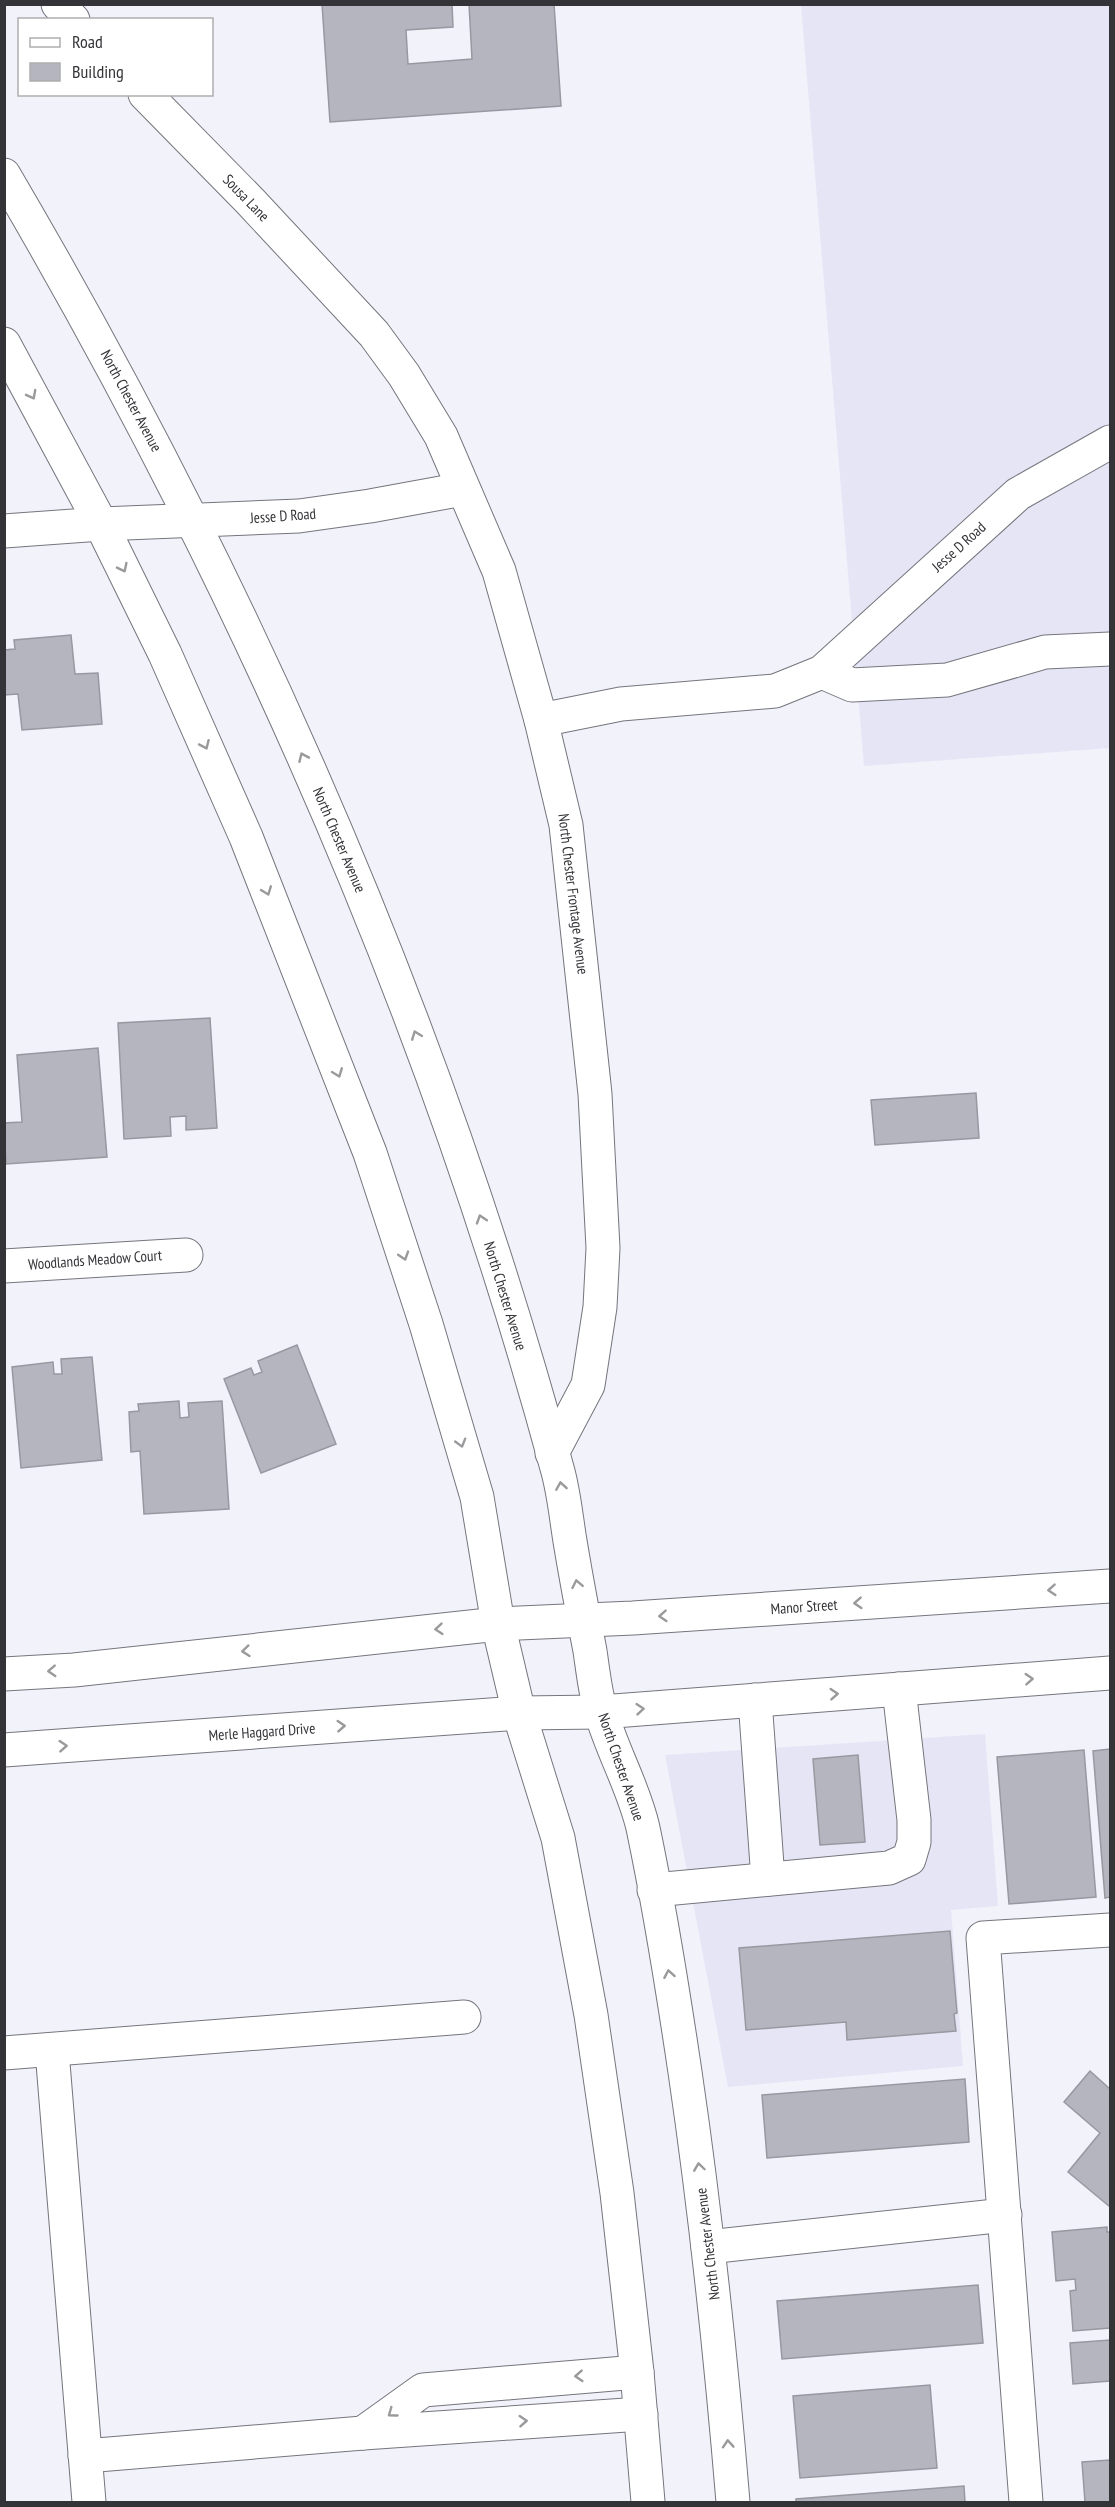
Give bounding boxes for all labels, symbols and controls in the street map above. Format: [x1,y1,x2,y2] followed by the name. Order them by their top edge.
[18,18,213,96] legend
[72,30,103,53] text: Road
[72,60,124,83] text: Building
[219,170,274,225] street label: Sousa Lane
[97,347,166,455] street label: North Chester Avenue
[25,389,36,399] one-way arrow
[248,504,317,527] street label: Jesse D Road
[927,517,990,576] street label: Jesse D Road
[115,562,127,573] one-way arrow
[198,738,210,749] one-way arrow
[298,753,310,764] one-way arrow
[309,784,370,895] street label: North Chester Avenue
[554,812,593,976] street label: North Chester Frontage Avenue
[260,885,272,896] one-way arrow
[410,1030,423,1041] one-way arrow
[331,1067,343,1078] one-way arrow
[475,1214,488,1225] one-way arrow
[480,1239,531,1353] street label: North Chester Avenue
[27,1245,163,1274] street label: Woodlands Meadow Court
[397,1250,409,1261] one-way arrow
[454,1437,466,1448] one-way arrow
[555,1481,567,1491] one-way arrow
[571,1579,584,1589] one-way arrow
[1048,1583,1057,1596] one-way arrow
[770,1595,838,1618] street label: Manor Street
[853,1596,862,1609] one-way arrow
[659,1610,668,1623] one-way arrow
[435,1622,444,1635] one-way arrow
[241,1644,250,1657] one-way arrow
[47,1665,56,1678] one-way arrow
[1024,1673,1033,1686] one-way arrow
[830,1688,839,1701] one-way arrow
[636,1702,645,1715] one-way arrow
[594,1710,649,1823] street label: North Chester Avenue
[208,1718,316,1745] street label: Merle Haggard Drive
[337,1720,346,1733] one-way arrow
[58,1740,67,1753] one-way arrow
[664,1969,676,1979] one-way arrow
[693,2162,705,2171] one-way arrow
[691,2187,724,2301] street label: North Chester Avenue
[574,2370,583,2383] one-way arrow
[387,2406,398,2417] one-way arrow
[518,2415,527,2428] one-way arrow
[722,2440,735,2449] one-way arrow

